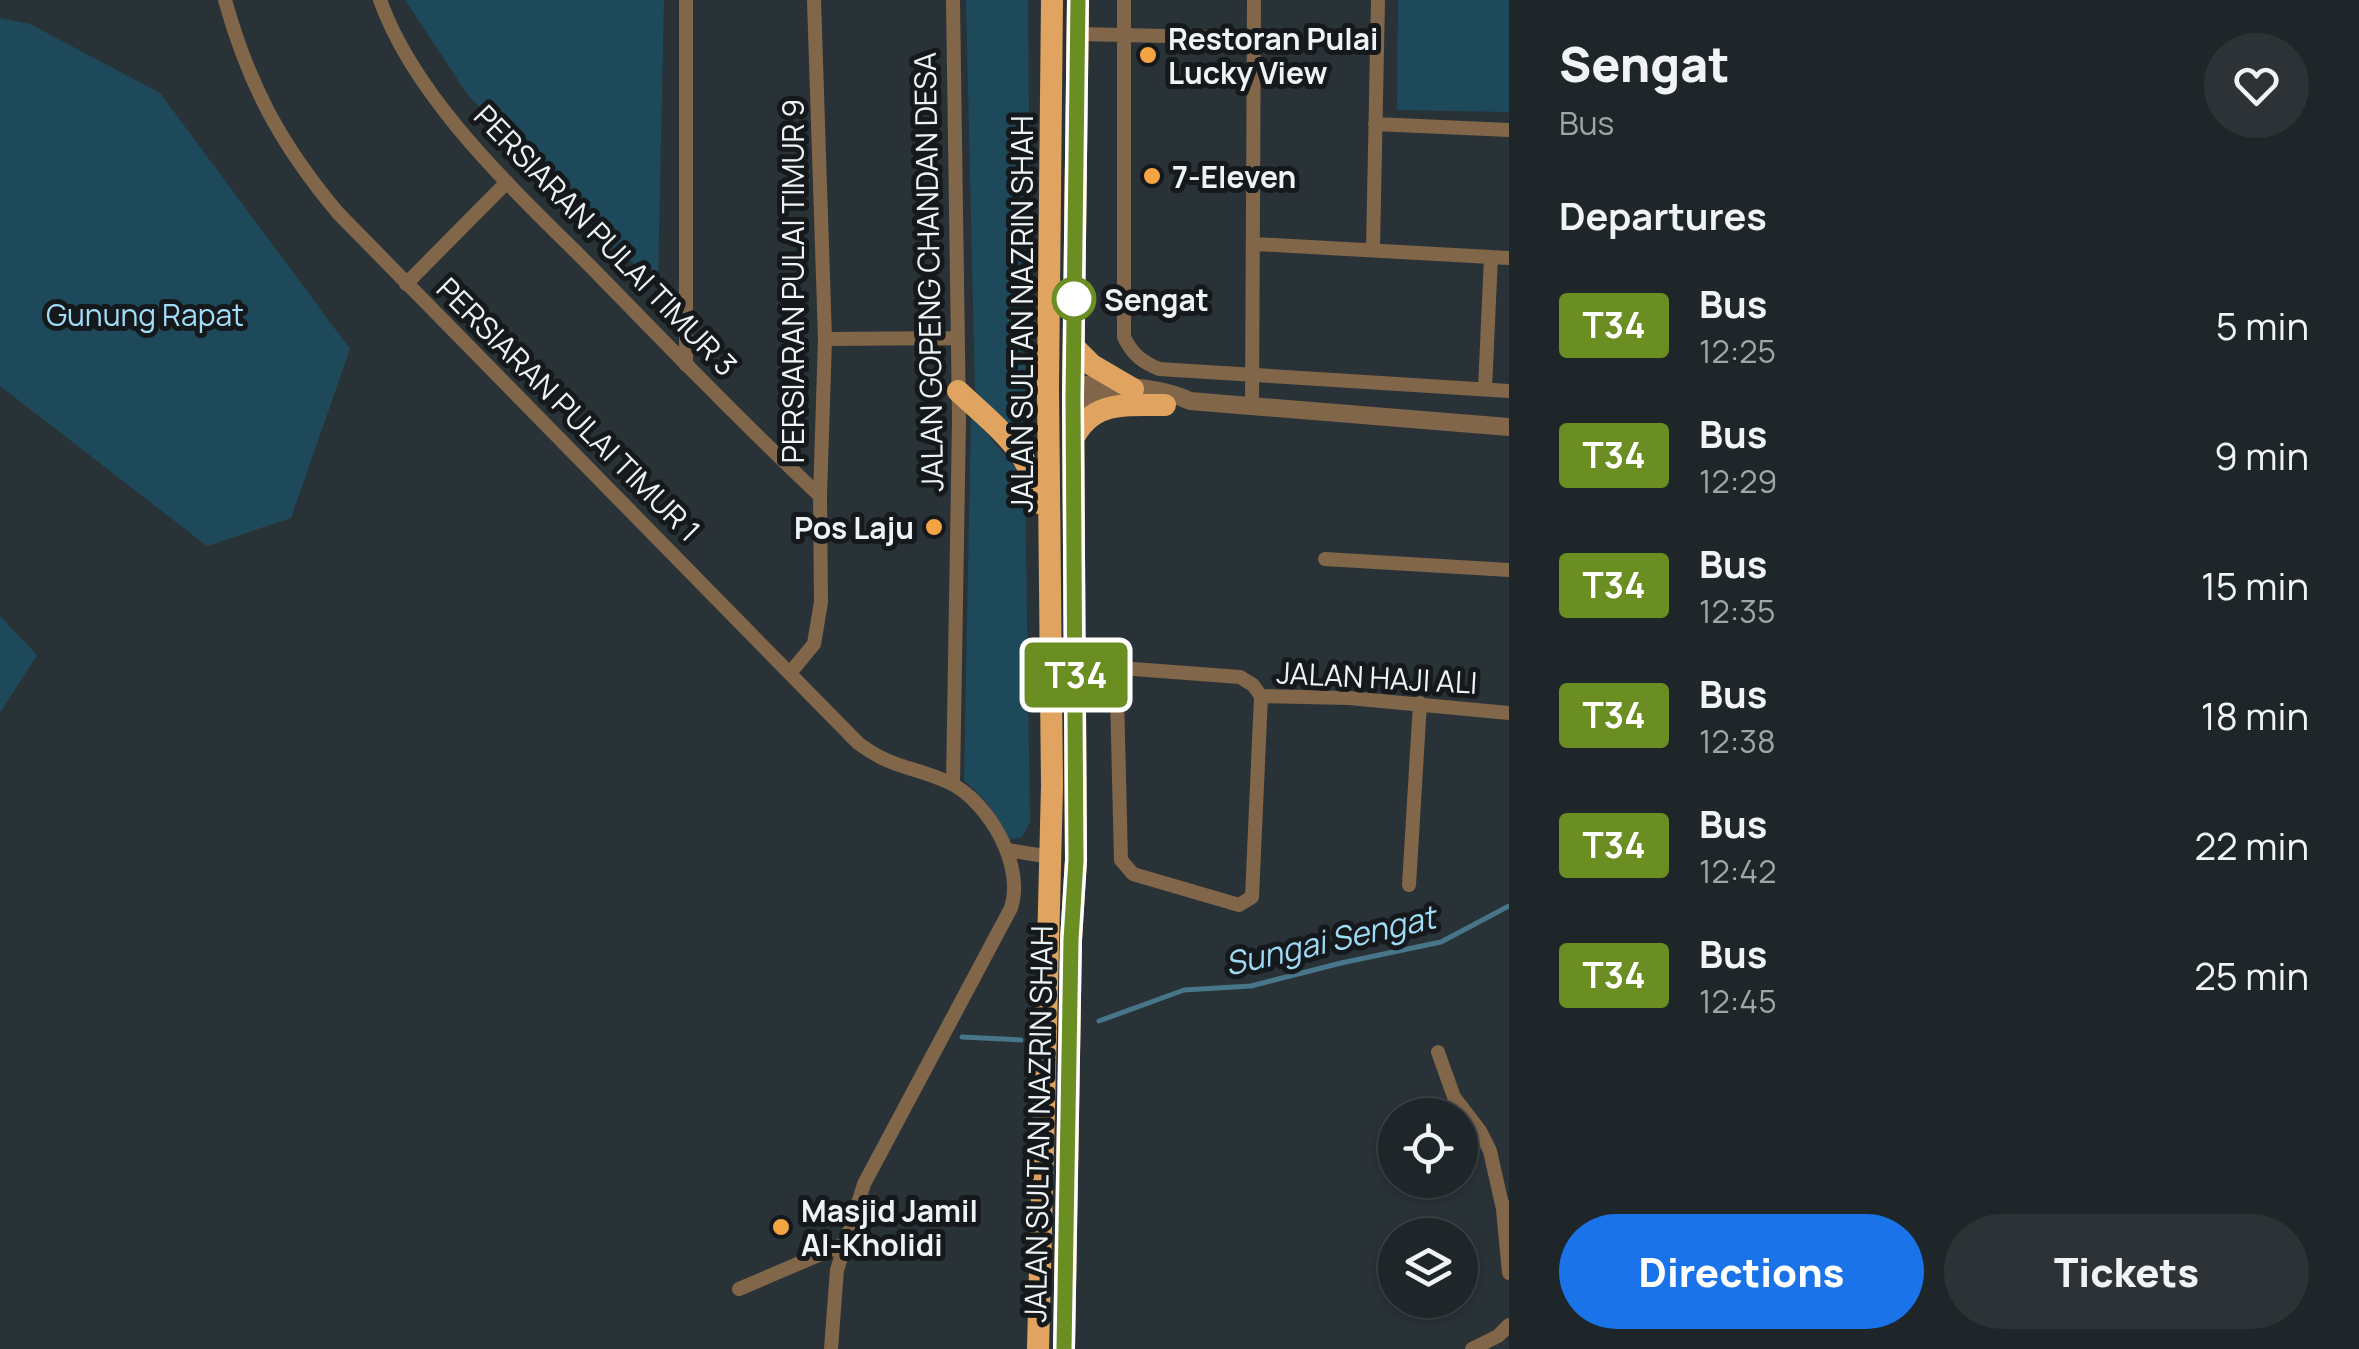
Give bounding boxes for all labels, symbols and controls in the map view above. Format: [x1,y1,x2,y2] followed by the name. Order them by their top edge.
[1168,18,1378,93] place label: Restoran Pulai Lucky View
[1559,31,1729,96] text: Sengat
[2204,33,2309,138] button: heart
[1137,44,1159,66] marker: Restoran Pulai Lucky View
[904,52,952,492] street label: JALAN GOPENG CHANDAN DESA
[465,95,747,385] street label: PERSIARAN PULAI TIMUR 3
[772,99,813,463] street label: PERSIARAN PULAI TIMUR 9
[1559,101,1614,145] text: Bus
[1001,116,1042,512] street label: JALAN SULTAN NAZRIN SHAH
[1172,156,1296,197] place label: 7-Eleven
[1141,165,1163,187] marker: 7-Eleven
[1559,189,1767,241] text: Departures
[428,268,710,550] street label: PERSIARAN PULAI TIMUR 1
[1699,277,1767,329] text: Bus
[1053,278,1095,320] marker: Sengat
[1104,279,1209,320] place label: Sengat
[46,294,244,335] park label: Gunung Rapat
[2216,299,2309,351] text: 5 min
[1583,301,1645,349] text: T34
[1699,329,1776,373] text: 12:25
[1699,407,1767,459] text: Bus
[2214,429,2309,481] text: 9 min
[1583,431,1645,479] text: T34
[1699,459,1777,503] text: 12:29
[794,507,914,548] place label: Pos Laju
[923,516,945,538] marker: Pos Laju
[1699,537,1767,589] text: Bus
[2201,559,2309,611] text: 15 min
[1583,561,1645,609] text: T34
[1699,589,1775,633] text: 12:35
[1018,642,1134,708] line badge: T34
[1045,651,1107,699] text: T34
[1276,651,1478,703] street label: JALAN HAJI ALI
[1699,667,1767,719] text: Bus
[2201,689,2309,741] text: 18 min
[1583,691,1645,739] text: T34
[1699,719,1776,763] text: 12:38
[1699,797,1767,849] text: Bus
[2194,819,2309,871] text: 22 min
[1583,821,1645,869] text: T34
[1699,849,1776,893] text: 12:42
[1220,894,1443,986] water label: Sungai Sengat
[1014,925,1062,1323] street label: JALAN SULTAN NAZRIN SHAH
[1699,927,1767,979] text: Bus
[2194,949,2309,1001] text: 25 min
[1583,951,1645,999] text: T34
[1699,979,1777,1023] text: 12:45
[1378,1098,1478,1318] map controls
[1378,1098,1478,1198] button: locate
[801,1190,978,1265] place label: Masjid Jamil Al-Kholidi
[1559,1214,1924,1329] button: Directions
[1944,1214,2309,1329] button: Tickets
[770,1216,792,1238] marker: Masjid Jamil Al-Kholidi
[1378,1218,1478,1318] button: layers

